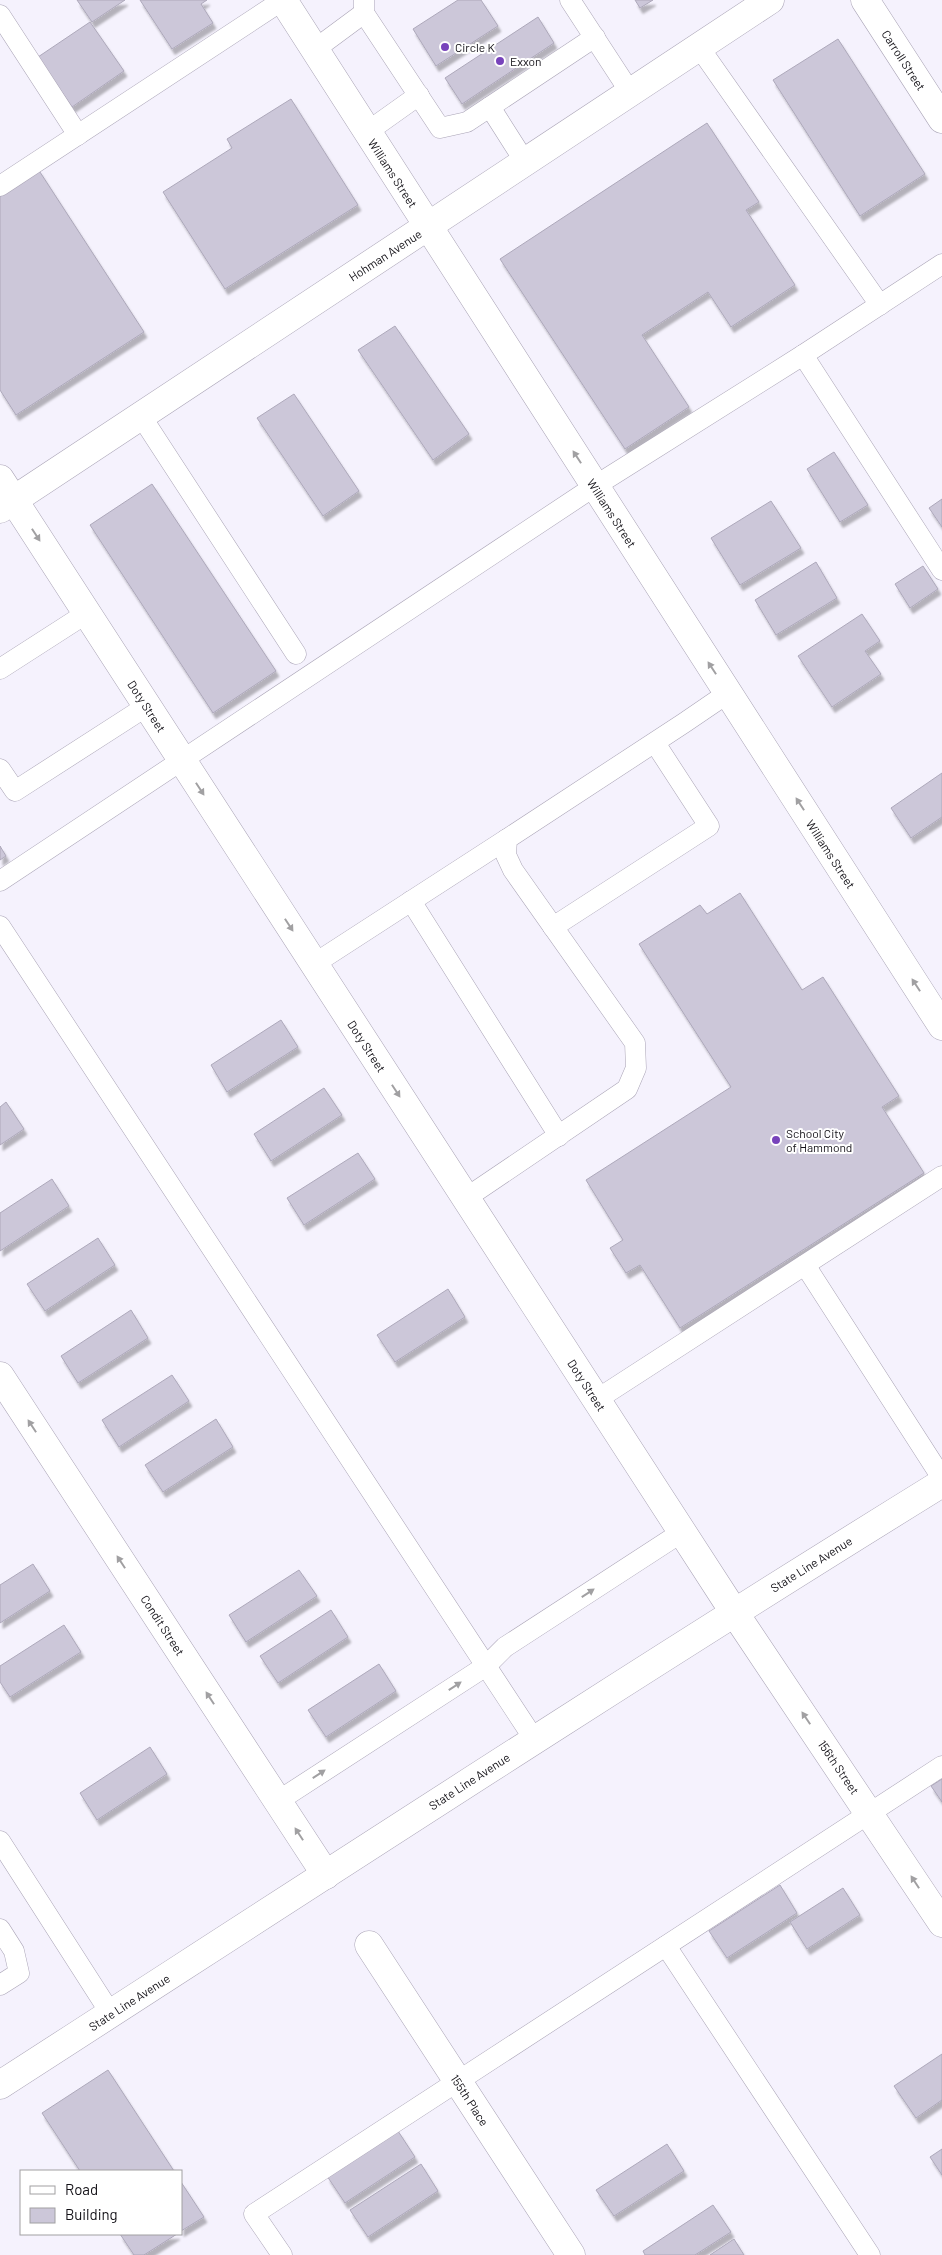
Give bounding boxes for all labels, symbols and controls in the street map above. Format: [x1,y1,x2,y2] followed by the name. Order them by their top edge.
[879,27,929,93] street label: Carroll Street
[455,40,495,54] place label: Circle K
[439,41,451,53] marker: Circle K
[510,54,541,68] place label: Exxon
[494,55,506,67] marker: Exxon
[366,136,420,210] street label: Williams Street
[346,226,424,284] street label: Hohman Avenue
[572,451,581,464] one-way arrow
[585,476,639,550] street label: Williams Street
[31,528,41,542] one-way arrow
[707,661,716,674] one-way arrow
[125,677,169,735] street label: Doty Street
[196,782,205,796] one-way arrow
[795,798,804,811] one-way arrow
[804,817,858,891] street label: Williams Street
[284,919,294,932] one-way arrow
[911,979,920,992] one-way arrow
[345,1017,389,1075] street label: Doty Street
[392,1084,401,1098] one-way arrow
[786,1126,852,1154] place label: School City of Hammond
[770,1134,782,1146] marker: School City of Hammond
[565,1356,609,1414] street label: Doty Street
[28,1419,37,1432] one-way arrow
[768,1533,854,1595] street label: State Line Avenue
[117,1555,126,1568] one-way arrow
[581,1588,595,1598] one-way arrow
[138,1592,188,1658] street label: Condit Street
[449,1681,462,1691] one-way arrow
[206,1691,215,1704] one-way arrow
[801,1711,811,1724] one-way arrow
[816,1737,862,1797] street label: 156th Street
[426,1750,512,1812] street label: State Line Avenue
[312,1770,326,1779] one-way arrow
[295,1827,304,1840] one-way arrow
[910,1875,920,1889] one-way arrow
[86,1971,172,2033] street label: State Line Avenue
[448,2072,492,2128] street label: 155th Place
[20,2170,182,2235] legend
[65,2180,98,2198] text: Road
[65,2205,118,2223] text: Building

